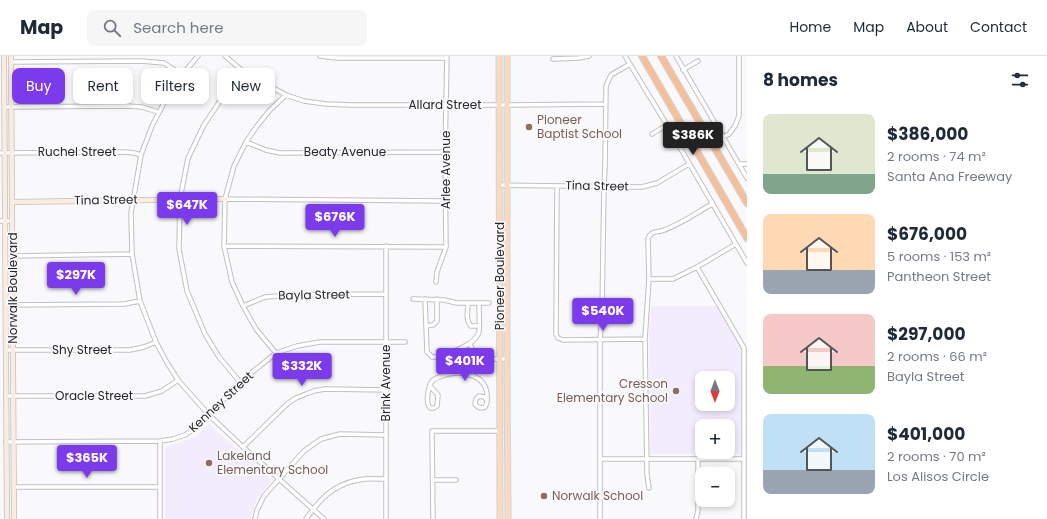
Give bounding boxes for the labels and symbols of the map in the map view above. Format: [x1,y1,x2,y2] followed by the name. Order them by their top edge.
[408,96,482,113] street label: Allard Street
[537,111,622,142] place label: Pioneer Baptist School
[524,122,534,132] marker: Pioneer Baptist School
[665,122,721,156] pin: $386K
[437,131,454,209] street label: Arlee Avenue
[38,143,116,160] street label: Ruchel Street
[304,143,386,160] street label: Beaty Avenue
[565,176,629,195] street label: Tina Street
[74,190,138,209] street label: Tina Street
[159,192,215,226] pin: $647K
[307,204,363,238] pin: $676K
[491,222,508,330] street label: Pioneer Boulevard
[4,232,21,344] street label: Norwalk Boulevard
[48,262,104,296] pin: $297K
[278,285,350,304] street label: Bayla Street
[575,298,631,332] pin: $540K
[52,341,112,358] street label: Shy Street
[377,345,394,421] street label: Brink Avenue
[437,348,493,382] pin: $401K
[274,353,330,387] pin: $332K
[185,367,257,436] street label: Kenney Street
[695,371,735,411] north arrow
[557,375,668,406] place label: Cresson Elementary School
[671,386,681,396] marker: Cresson Elementary School
[55,387,133,404] street label: Oracle Street
[59,445,115,479] pin: $365K
[217,447,328,478] place label: Lakeland Elementary School
[204,458,214,468] marker: Lakeland Elementary School
[552,487,643,504] place label: Norwalk School
[539,491,549,501] marker: Norwalk School

